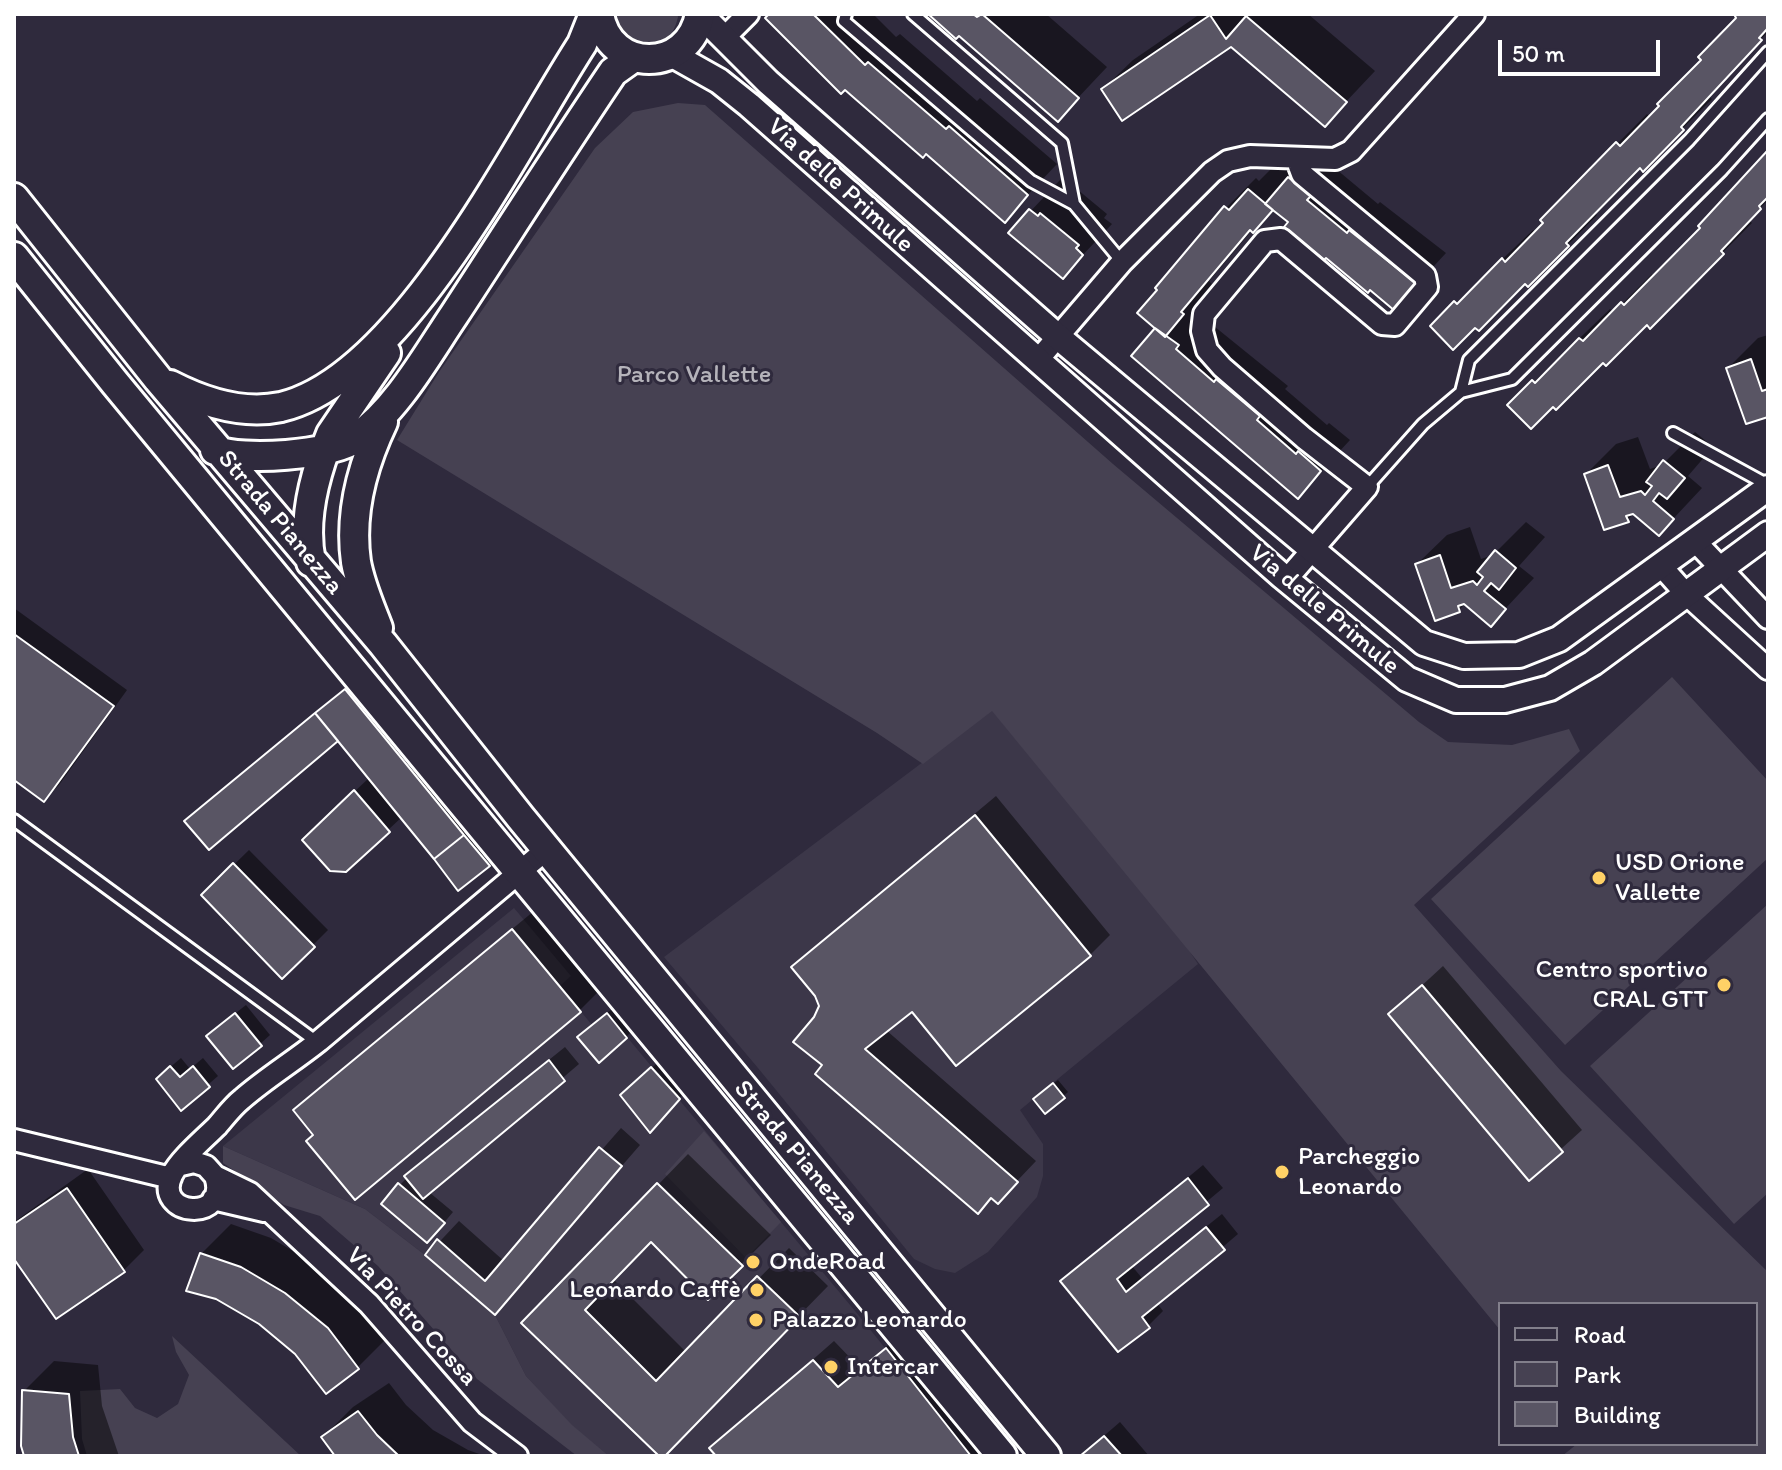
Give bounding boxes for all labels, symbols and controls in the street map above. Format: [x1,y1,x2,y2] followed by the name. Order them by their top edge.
[1502,24,1664,74] scale bar
[1512,39,1565,68] text: 50 m
[760,112,920,260] street label: Via delle Primule
[617,359,771,391] park label: Parco Vallette
[210,444,350,602] street label: Strada Pianezza
[1242,538,1406,682] street label: Via delle Primule
[1615,847,1745,908] place label: USD Orione Vallette
[1590,869,1608,887] marker: USD Orione Vallette
[1535,954,1708,1016] place label: Centro sportivo CRAL GTT
[1715,976,1733,994] marker: Centro sportivo CRAL GTT
[726,1074,866,1232] street label: Strada Pianezza
[1298,1141,1420,1202] place label: Parcheggio Leonardo
[1273,1163,1291,1181] marker: Parcheggio Leonardo
[339,1241,483,1393] street label: Via Pietro Cossa
[769,1246,885,1278] place label: OndeRoad
[744,1253,762,1271] marker: OndeRoad
[569,1274,741,1306] place label: Leonardo Caffè
[748,1281,766,1299] marker: Leonardo Caffè
[1498,1302,1758,1446] legend
[772,1304,967,1336] place label: Palazzo Leonardo
[747,1311,765,1329] marker: Palazzo Leonardo
[1574,1320,1626,1349] text: Road
[847,1351,939,1383] place label: Intercar
[822,1358,840,1376] marker: Intercar
[1574,1360,1621,1389] text: Park
[1574,1400,1661,1429] text: Building

